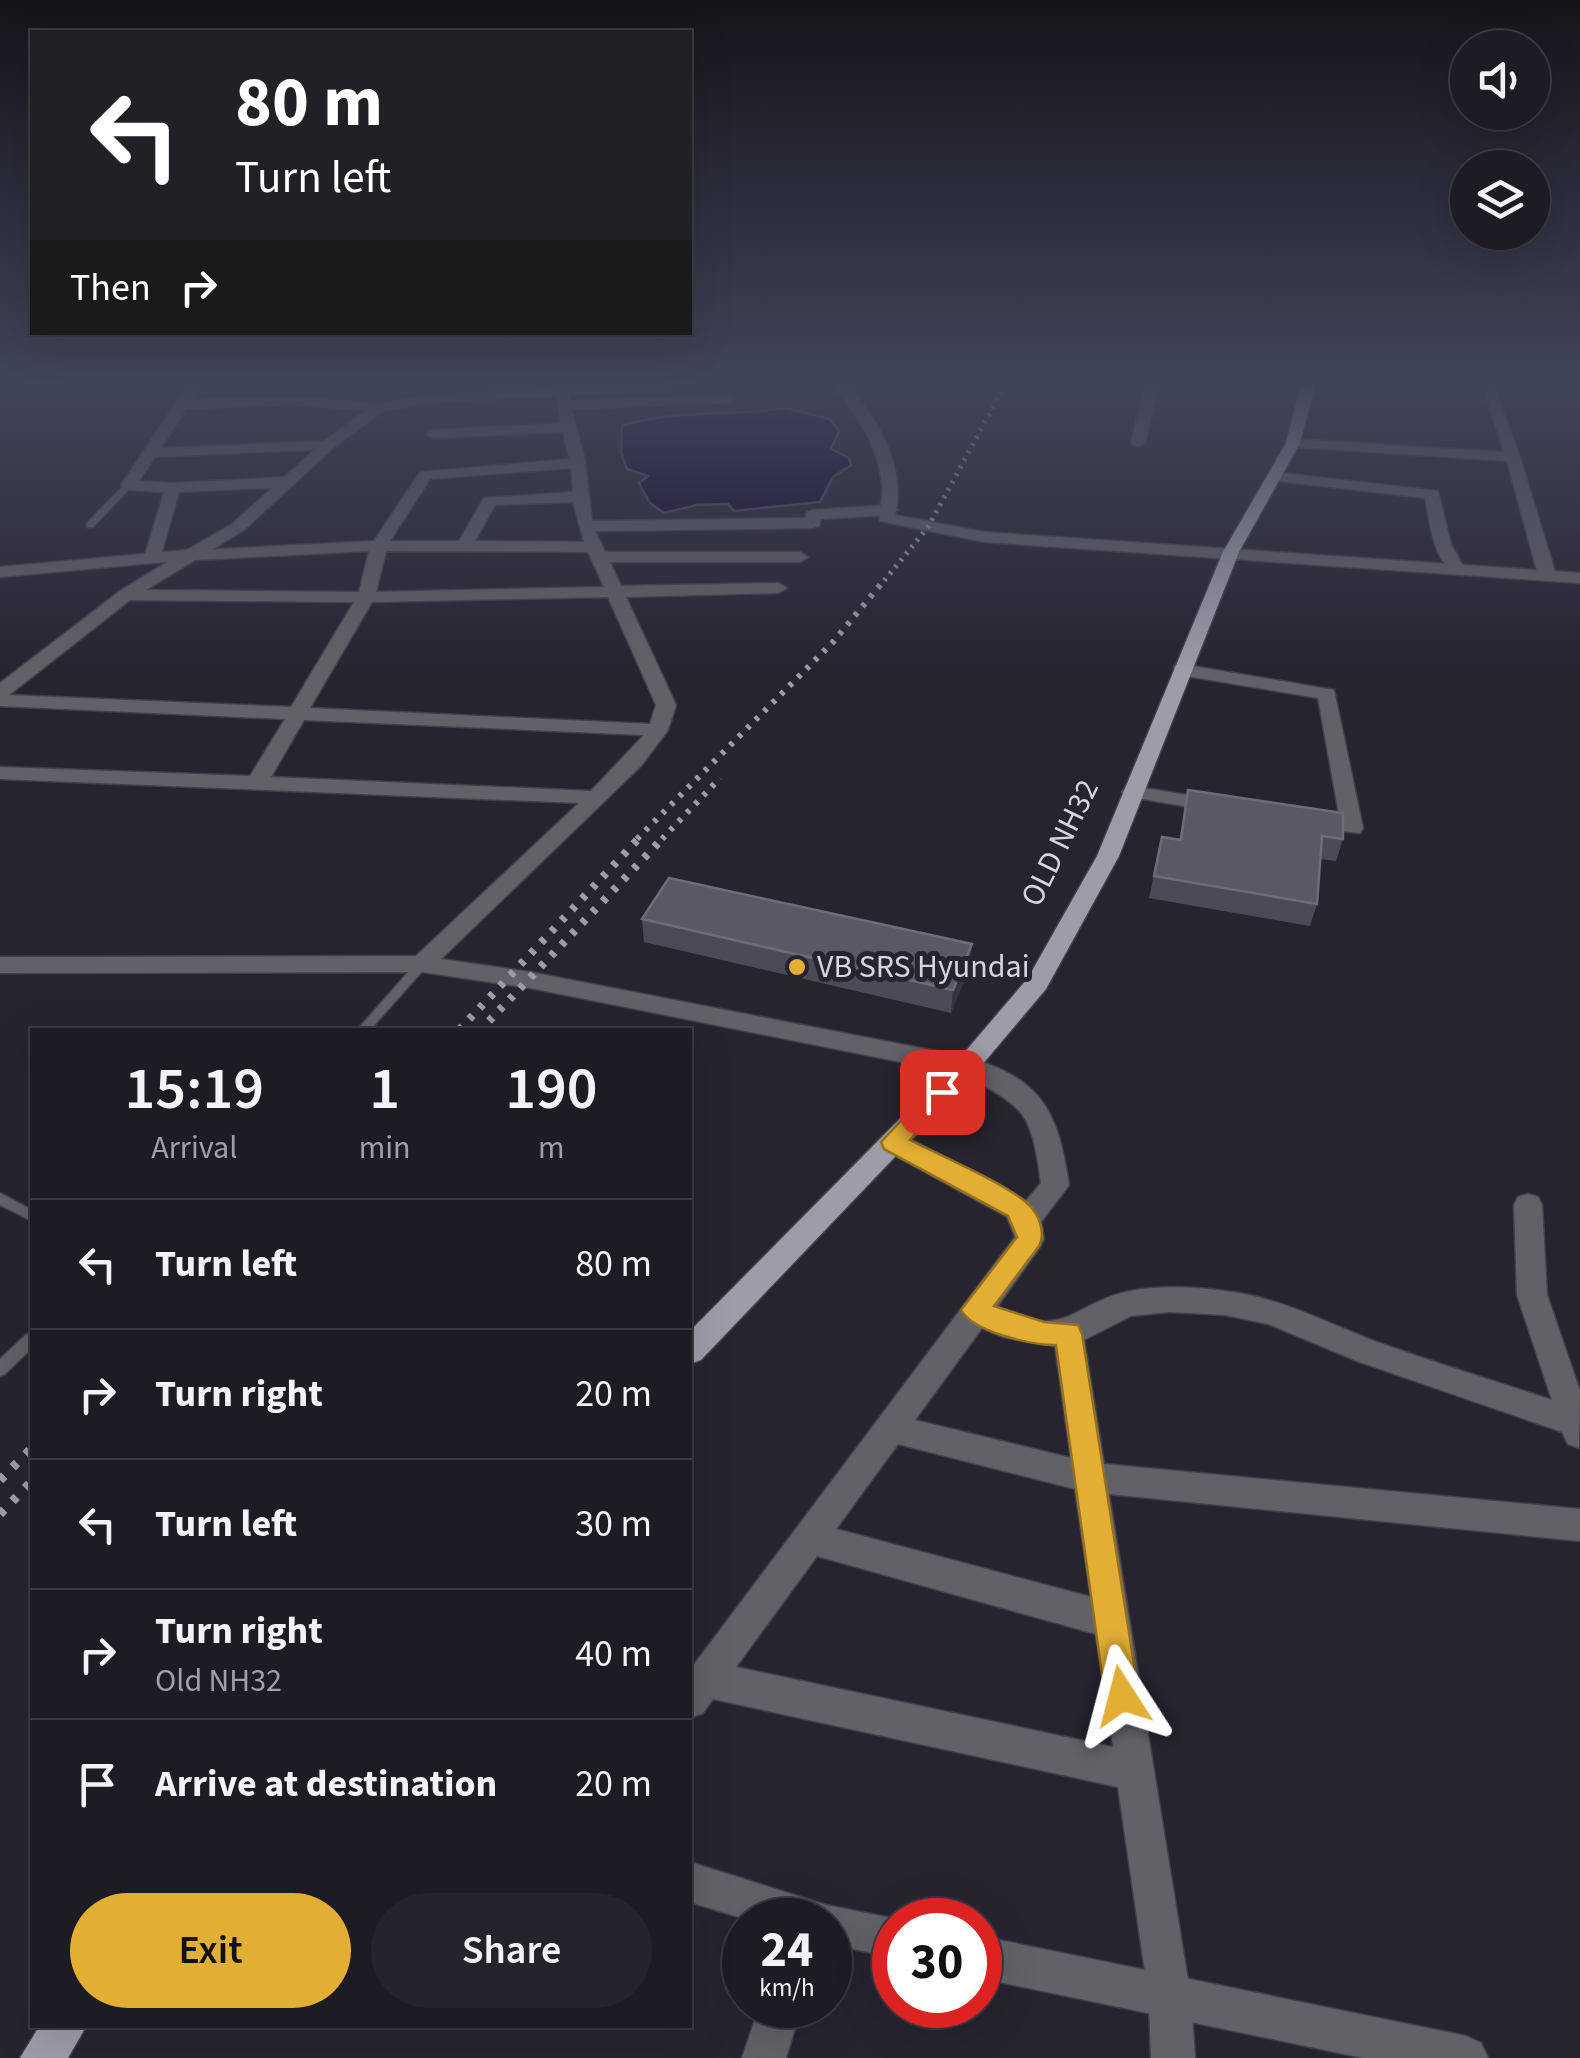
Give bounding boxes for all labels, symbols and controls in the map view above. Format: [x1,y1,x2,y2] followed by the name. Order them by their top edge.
[1450,30,1550,250] map controls
[1450,30,1550,130] button: sound
[235,53,383,153] text: 80 m
[70,70,200,200] icon: left
[235,146,391,210] text: Turn left
[1450,150,1550,250] button: layers
[171,260,226,315] icon: right
[70,261,151,315] text: Then
[1009,772,1111,914] street label: OLD NH32
[817,944,1030,990] place label: VB SRS Hyundai
[786,956,808,978] marker: VB SRS Hyundai
[125,1047,264,1132] text: 15:19
[369,1047,400,1132] text: 1
[505,1047,597,1132] text: 190
[900,1050,985,1135] pin
[915,1065,970,1120] icon: arrive
[151,1125,237,1171] text: Arrival
[359,1125,411,1171] text: min
[538,1125,565,1171] text: m
[70,1237,125,1292] icon: left
[155,1237,297,1291] text: Turn left
[575,1237,652,1291] text: 80 m
[70,1367,125,1422] icon: right
[155,1367,323,1421] text: Turn right
[575,1367,652,1421] text: 20 m
[70,1497,125,1552] icon: left
[155,1497,297,1551] text: Turn left
[575,1497,652,1551] text: 30 m
[155,1604,323,1658] text: Turn right
[70,1627,125,1682] icon: right
[575,1627,652,1681] text: 40 m
[1070,1644,1174,1748] position arrow
[155,1658,282,1704] text: Old NH32
[70,1757,125,1812] icon: arrive
[155,1757,497,1811] text: Arrive at destination
[575,1757,652,1811] text: 20 m
[70,1893,351,2008] button: Exit
[371,1893,652,2008] button: Share
[872,1898,1002,2028] speed limit sign: 30
[761,1915,813,1986] text: 24
[759,1970,815,2006] text: km/h

